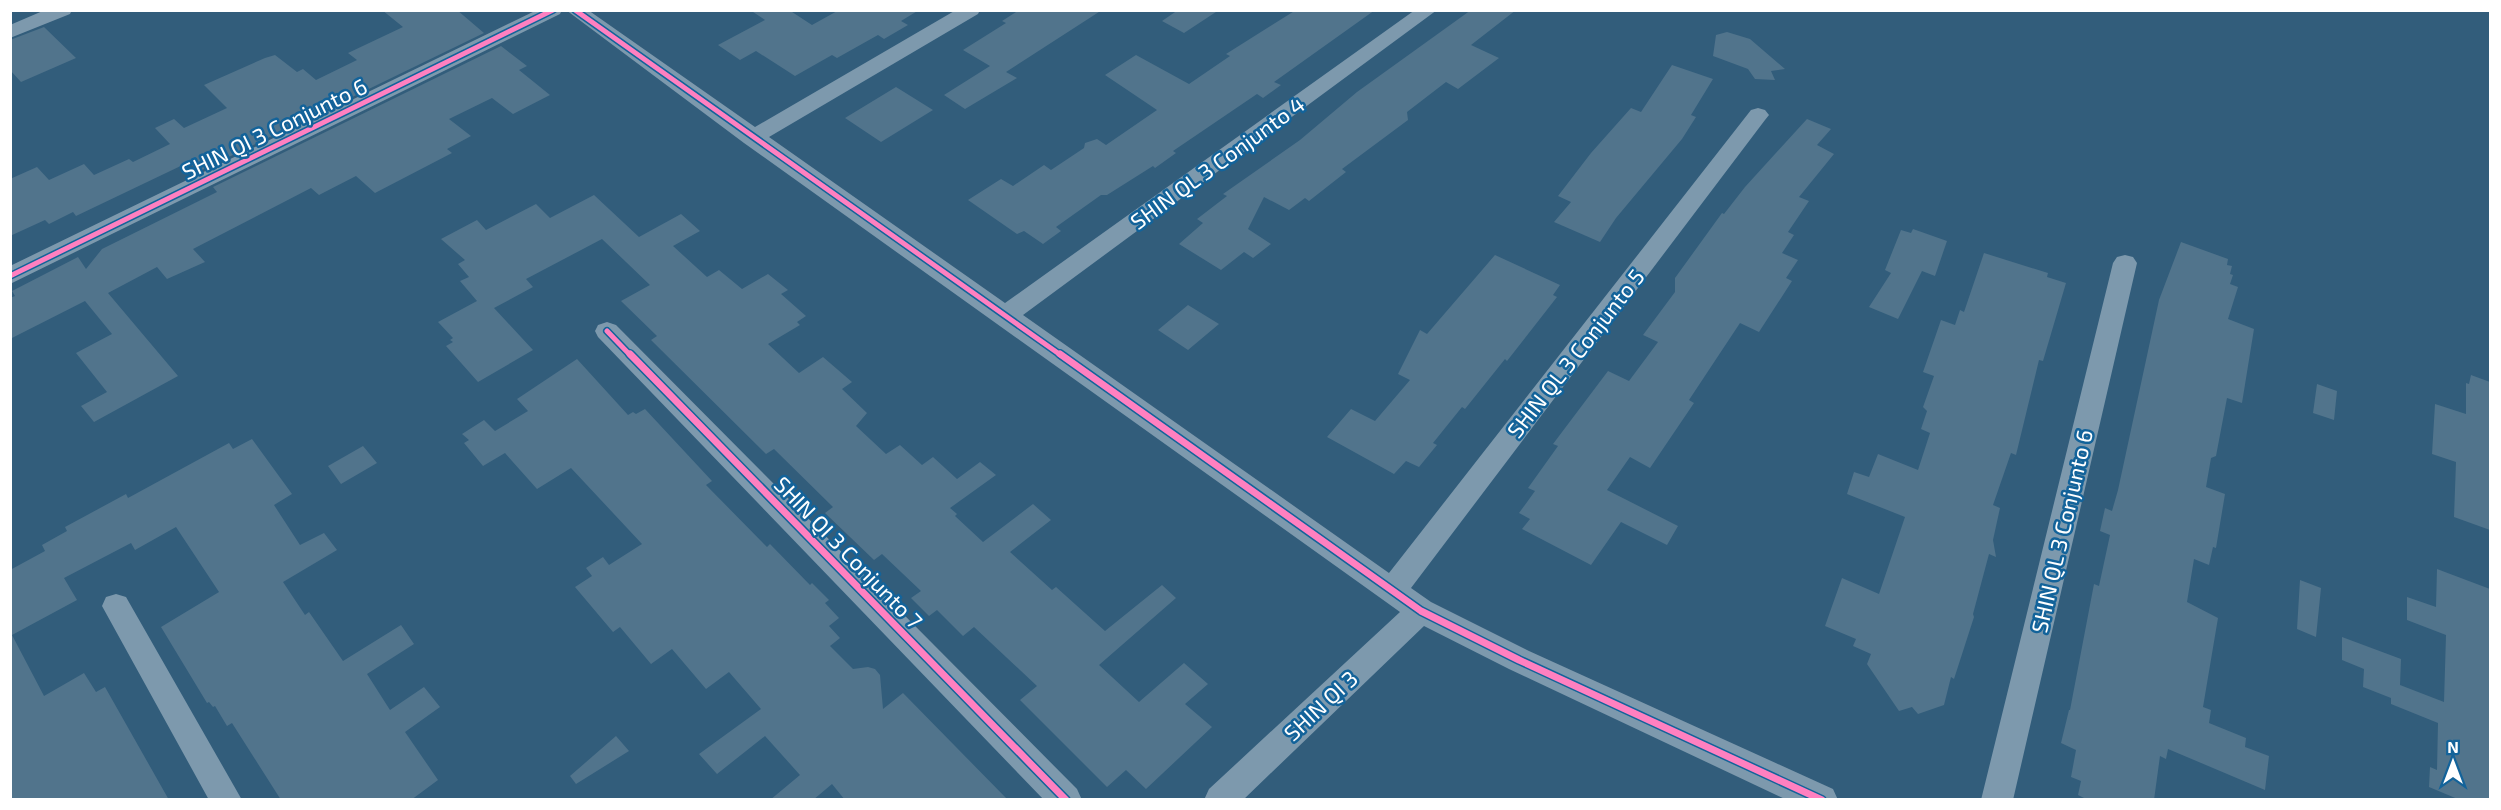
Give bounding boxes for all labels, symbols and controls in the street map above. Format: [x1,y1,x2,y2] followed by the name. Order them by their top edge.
[177,72,371,185] street label: SHIN QI 3 Conjunto 6
[1125,90,1310,235] street label: SHIN QL 3 Conjunto 4
[1501,263,1650,443] street label: SHIN QL 3 Conjunto 5
[2025,427,2098,635] street label: SHIN QL 3 Conjunto 6
[769,471,928,634] street label: SHIN QI 3 Conjunto 7
[1278,665,1363,746] street label: SHIN QI 3
[2423,732,2483,792] north arrow
[2447,737,2459,756] text: N

